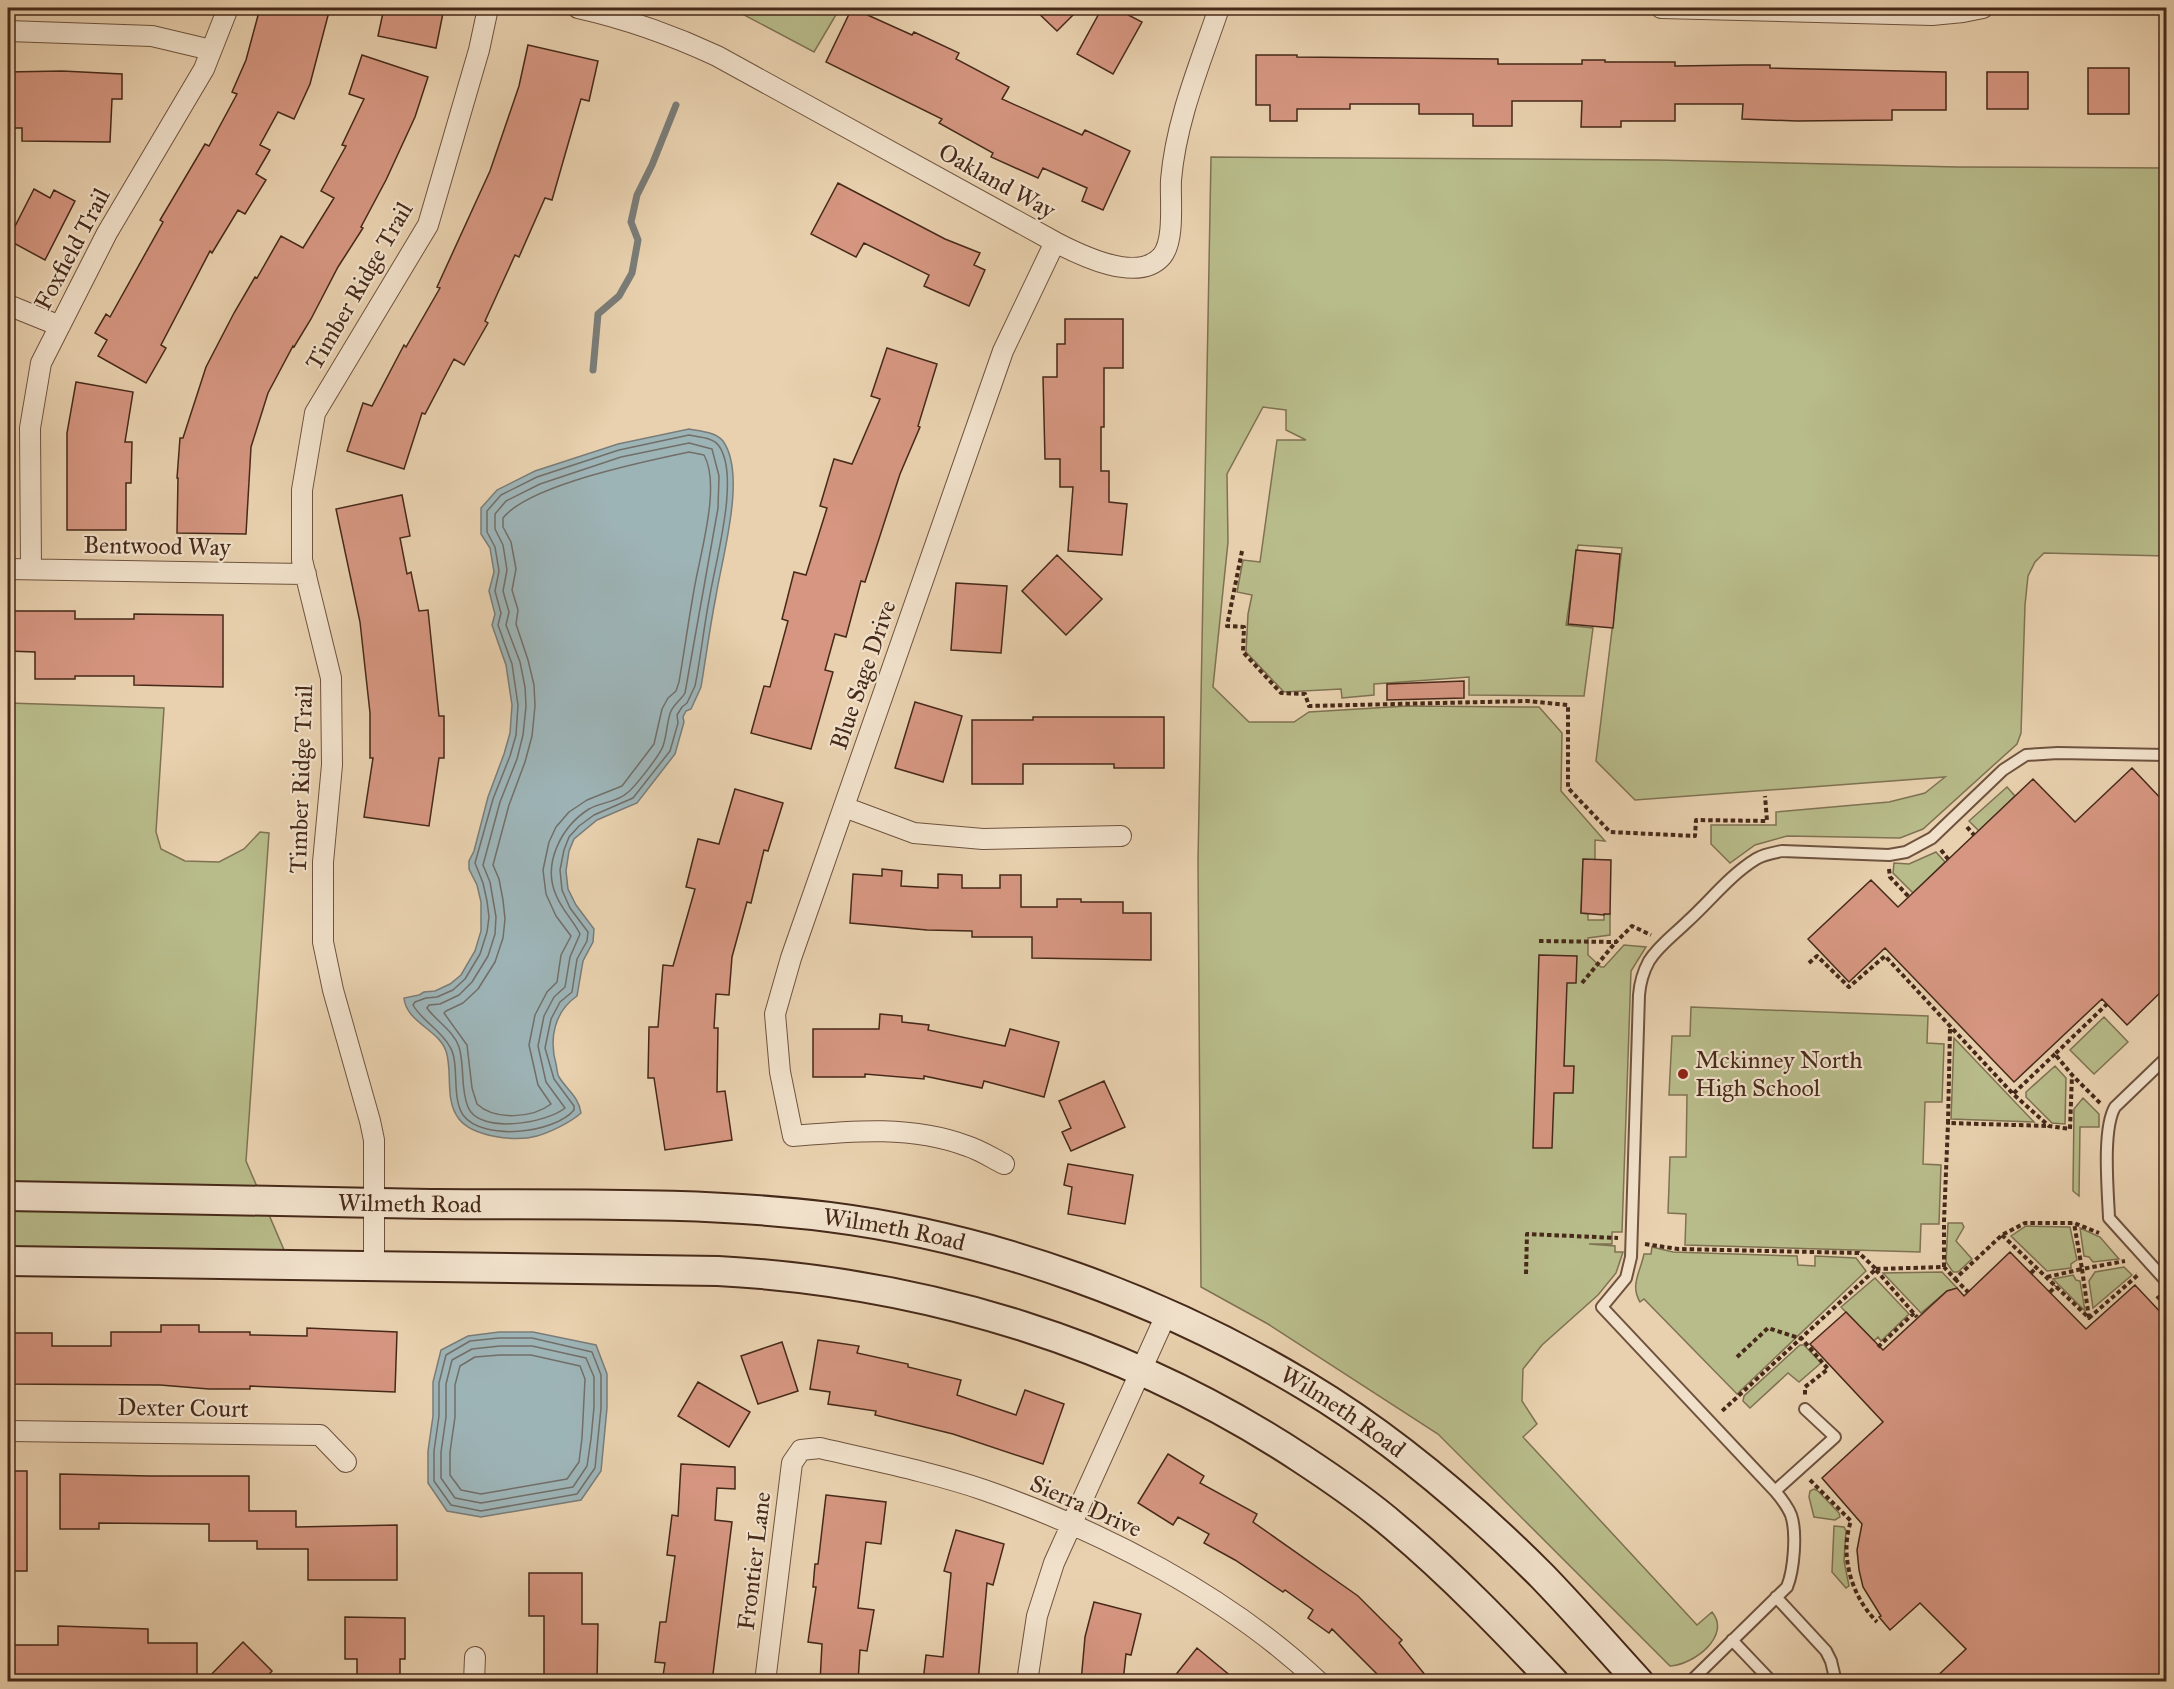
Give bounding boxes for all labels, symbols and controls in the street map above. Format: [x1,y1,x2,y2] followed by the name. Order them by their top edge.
[933,137,1061,226] street label: Oakland Way
[27,183,117,315] street label: Foxfield Trail
[299,196,419,375] street label: Timber Ridge Trail
[83,530,232,562] street label: Bentwood Way
[823,596,903,754] street label: Blue Sage Drive
[283,684,319,874] street label: Timber Ridge Trail
[1695,1045,1863,1103] place label: Mckinney North High School
[1676,1067,1690,1081] marker: Mckinney North High School
[338,1187,482,1219] street label: Wilmeth Road
[821,1201,969,1258] street label: Wilmeth Road
[1275,1359,1411,1464] street label: Wilmeth Road
[117,1392,249,1424] street label: Dexter Court
[1026,1468,1146,1544] street label: Sierra Drive
[731,1490,777,1632] street label: Frontier Lane

